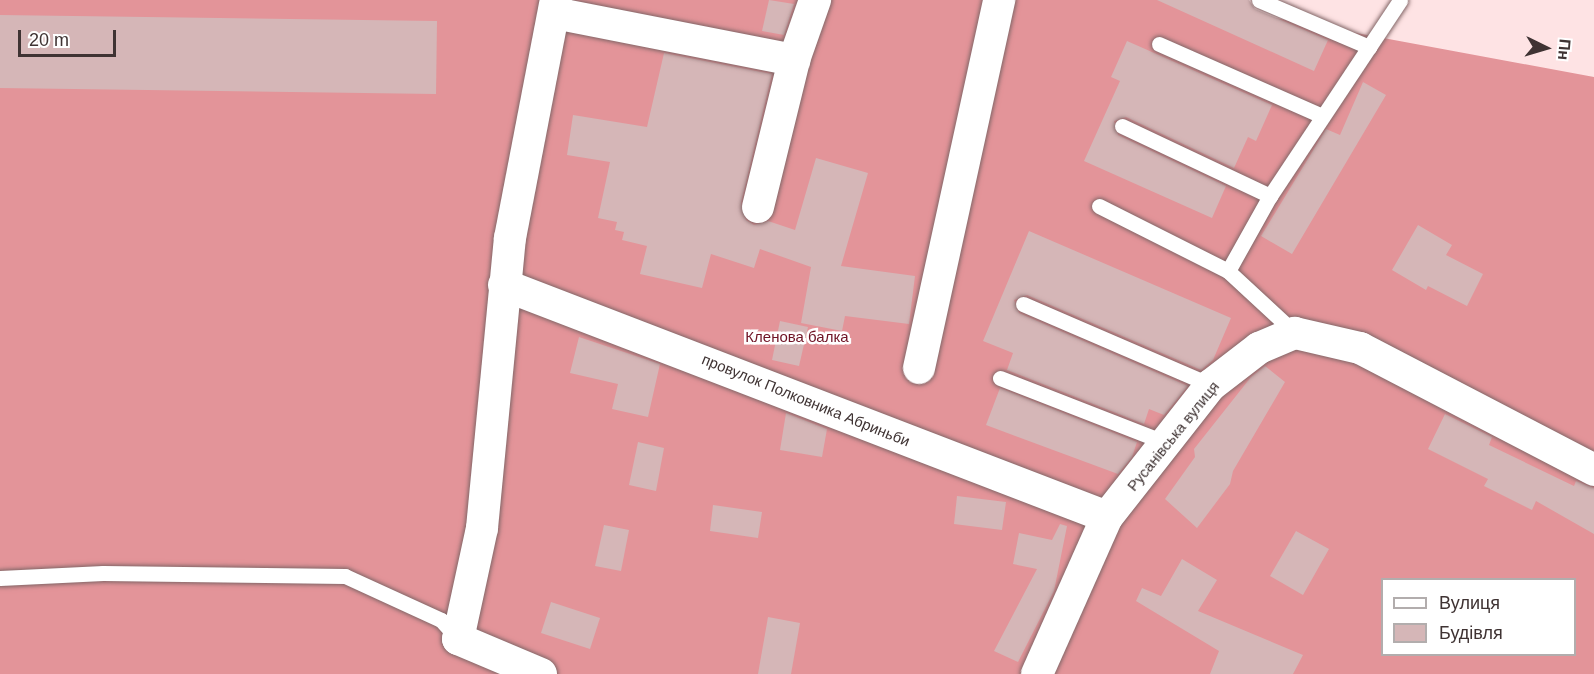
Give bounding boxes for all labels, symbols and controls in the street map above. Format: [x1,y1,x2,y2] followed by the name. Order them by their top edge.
[21,18,118,56] scale bar
[1516,18,1576,78] north arrow
[29,30,69,50] text: 20 m
[1555,38,1574,61] text: Пн
[745,328,849,346] park label: Кленова балка
[699,350,913,450] street label: провулок Полковника Абриньби
[1123,378,1223,494] street label: Русанівська вулиця
[1381,578,1576,656] legend
[1439,593,1500,613] text: Вулиця
[1439,623,1503,643] text: Будівля

